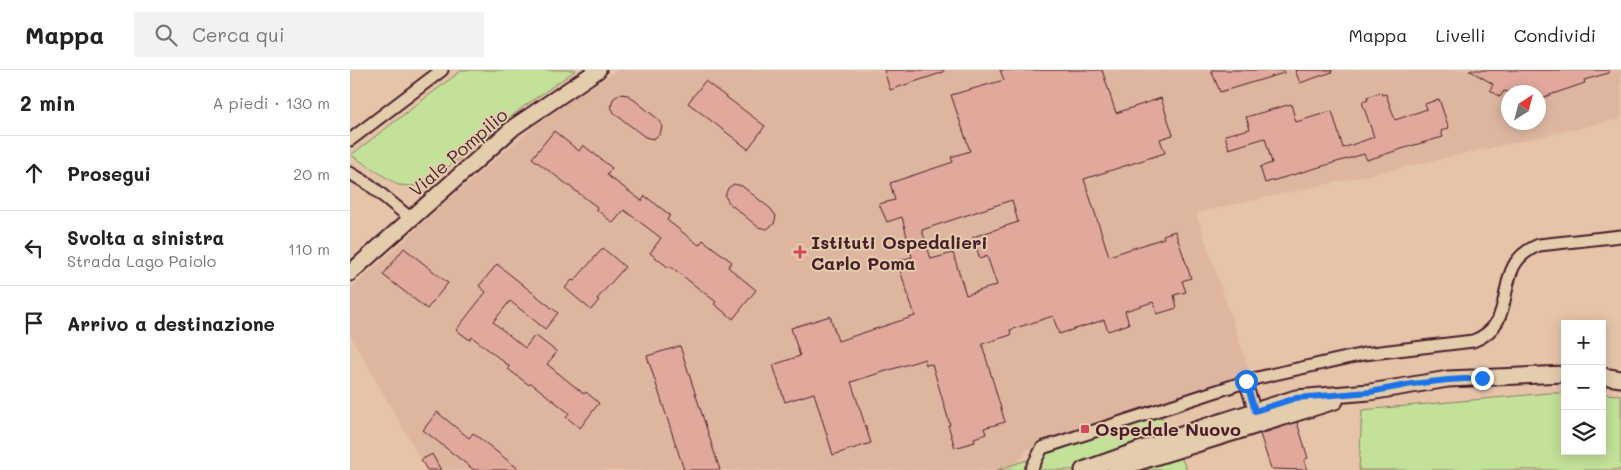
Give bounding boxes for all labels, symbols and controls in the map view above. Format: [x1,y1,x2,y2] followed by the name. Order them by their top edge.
[134,12,484,57] search box
[25,19,104,50] text: Mappa
[152,21,180,49] icon: search
[192,22,284,47] text: Cerca qui
[1348,23,1407,47] text: Mappa
[1435,23,1486,47] text: Livelli
[1514,23,1596,47] text: Condividi
[1501,85,1546,130] north arrow
[20,89,75,116] text: 2 min
[213,92,330,113] text: A piedi · 130 m
[404,102,513,201] street label: Viale Pompilio
[20,159,48,187] icon: ahead
[67,161,151,186] text: Prosegui
[293,163,330,184] text: 20 m
[67,225,224,250] text: Svolta a sinistra
[811,230,988,275] place label: Istituti Ospedalieri Carlo Poma
[20,234,48,262] icon: left
[288,238,330,259] text: 110 m
[793,245,807,259] marker: Istituti Ospedalieri Carlo Poma
[67,250,216,271] text: Strada Lago Paiolo
[20,309,48,337] icon: arrive
[67,311,275,336] text: Arrivo a destinazione
[1561,320,1606,455] map controls
[1561,320,1606,365] button: +
[1561,365,1606,410] button: −
[1471,367,1494,390] route end
[1235,370,1258,393] route start
[1561,410,1606,455] button: layers
[1095,417,1241,441] place label: Ospedale Nuovo
[1079,423,1091,435] marker: Ospedale Nuovo

